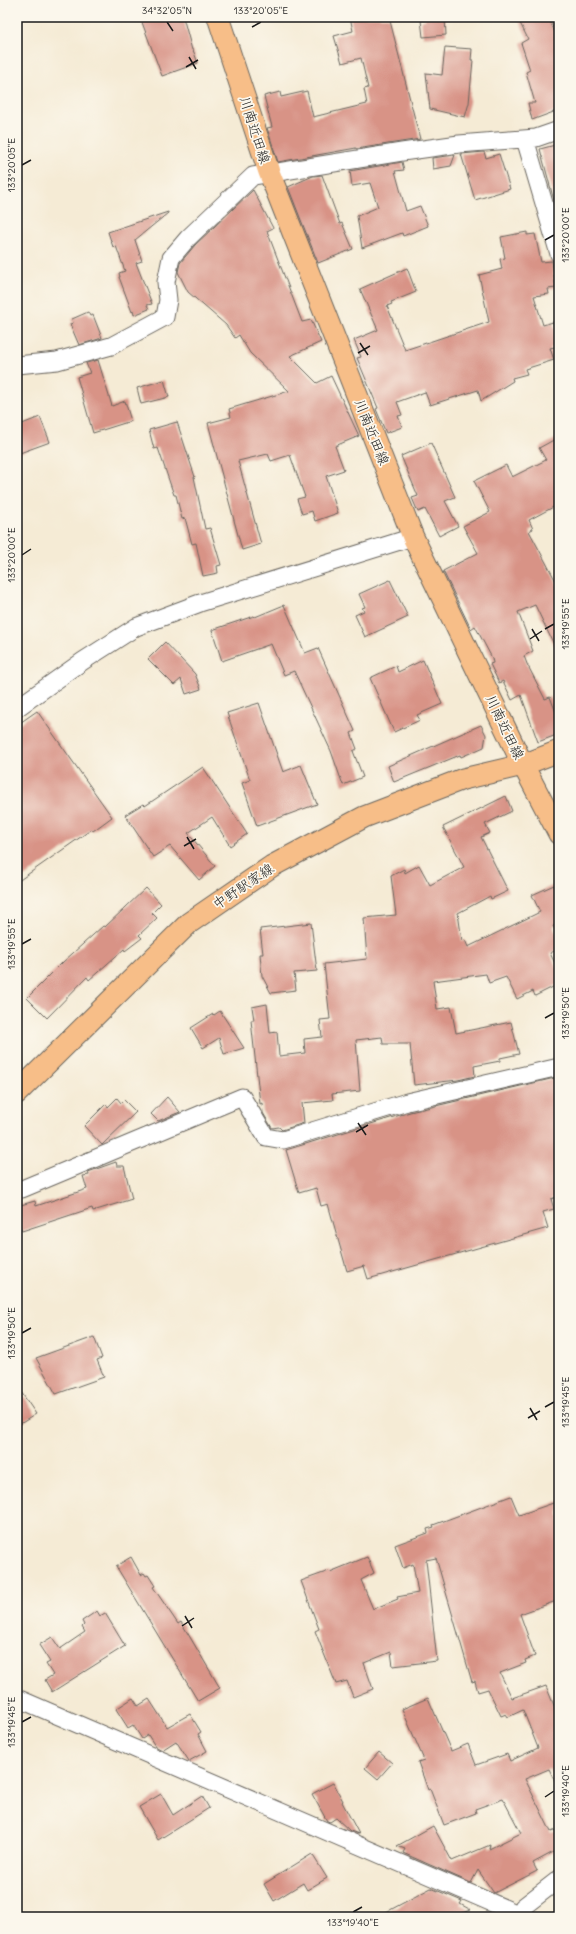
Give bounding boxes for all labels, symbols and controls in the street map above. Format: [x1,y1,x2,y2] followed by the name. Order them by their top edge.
[142,4,192,17] text: 34°32'05"N
[234,4,288,17] text: 133°20'05"E
[236,94,274,166] street label: 川南近田線
[5,138,18,192] text: 133°20'05"E
[559,207,572,263] text: 133°20'00"E
[351,396,393,468] street label: 川南近田線
[5,527,18,583] text: 133°20'00"E
[559,598,572,650] text: 133°19'55"E
[482,692,528,762] street label: 川南近田線
[209,859,277,913] street label: 中野駅家線
[5,918,18,970] text: 133°19'55"E
[559,987,572,1039] text: 133°19'50"E
[5,1307,18,1359] text: 133°19'50"E
[559,1376,572,1427] text: 133°19'45"E
[5,1696,18,1747] text: 133°19'45"E
[559,1765,572,1817] text: 133°19'40"E
[327,1916,379,1929] text: 133°19'40"E

